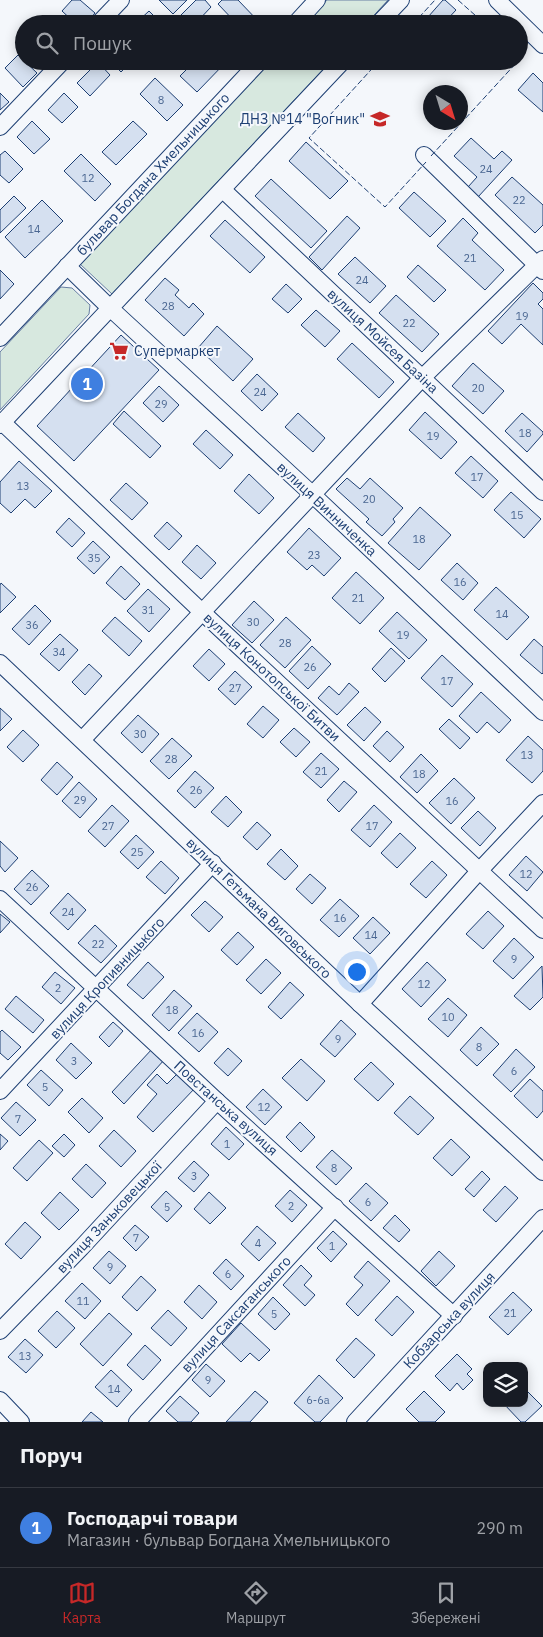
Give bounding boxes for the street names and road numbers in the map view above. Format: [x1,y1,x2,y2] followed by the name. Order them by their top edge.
[73,89,233,259] street label: бульвар Богдана Хмельницького
[324,285,443,397] street label: вулиця Мойсея Базіна
[273,458,381,560] street label: вулиця Винниченка
[200,609,344,745] street label: вулиця Конотопської Битви
[183,834,336,982] street label: вулиця Гетьмана Виговського
[46,913,168,1043] street label: вулиця Кропивницького
[170,1057,282,1159] street label: Повстанська вулиця
[52,1157,166,1277] street label: вулиця Заньковецької
[177,1252,295,1376] street label: вулиця Саксаганського
[399,1268,499,1372] street label: Кобзарська вулиця

